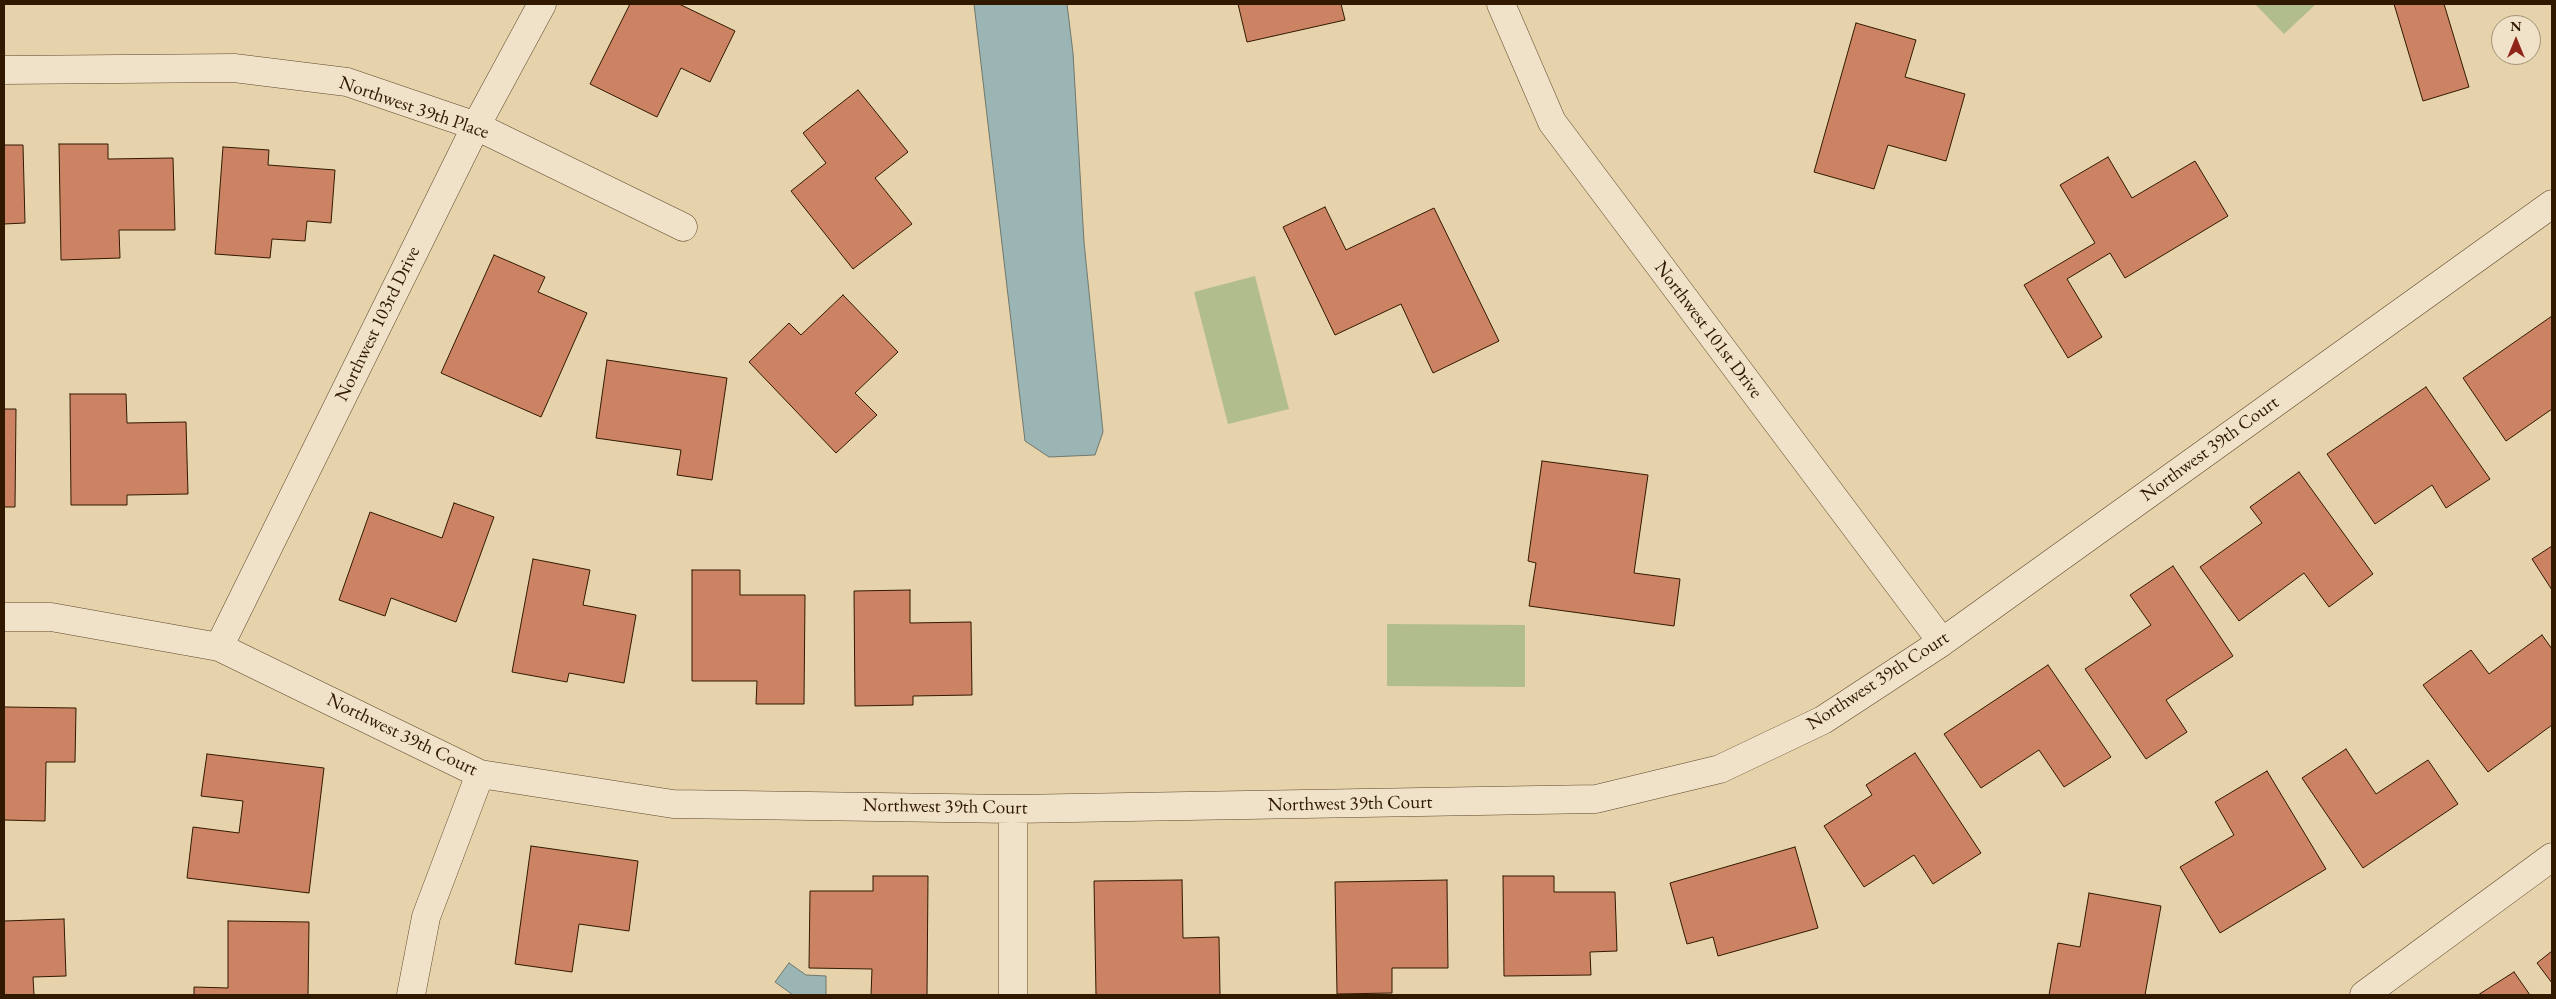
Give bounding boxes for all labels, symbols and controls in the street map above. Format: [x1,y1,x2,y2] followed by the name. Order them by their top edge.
[2491,15,2541,65] north arrow
[2510,17,2522,35] text: N
[336,72,492,144] street label: Northwest 39th Place
[331,243,425,405] street label: Northwest 103rd Drive
[1649,257,1767,403] street label: Northwest 101st Drive
[2137,391,2283,507] street label: Northwest 39th Court
[1803,627,1953,735] street label: Northwest 39th Court
[323,689,481,781] street label: Northwest 39th Court
[1267,791,1433,817] street label: Northwest 39th Court
[862,794,1028,820] street label: Northwest 39th Court

